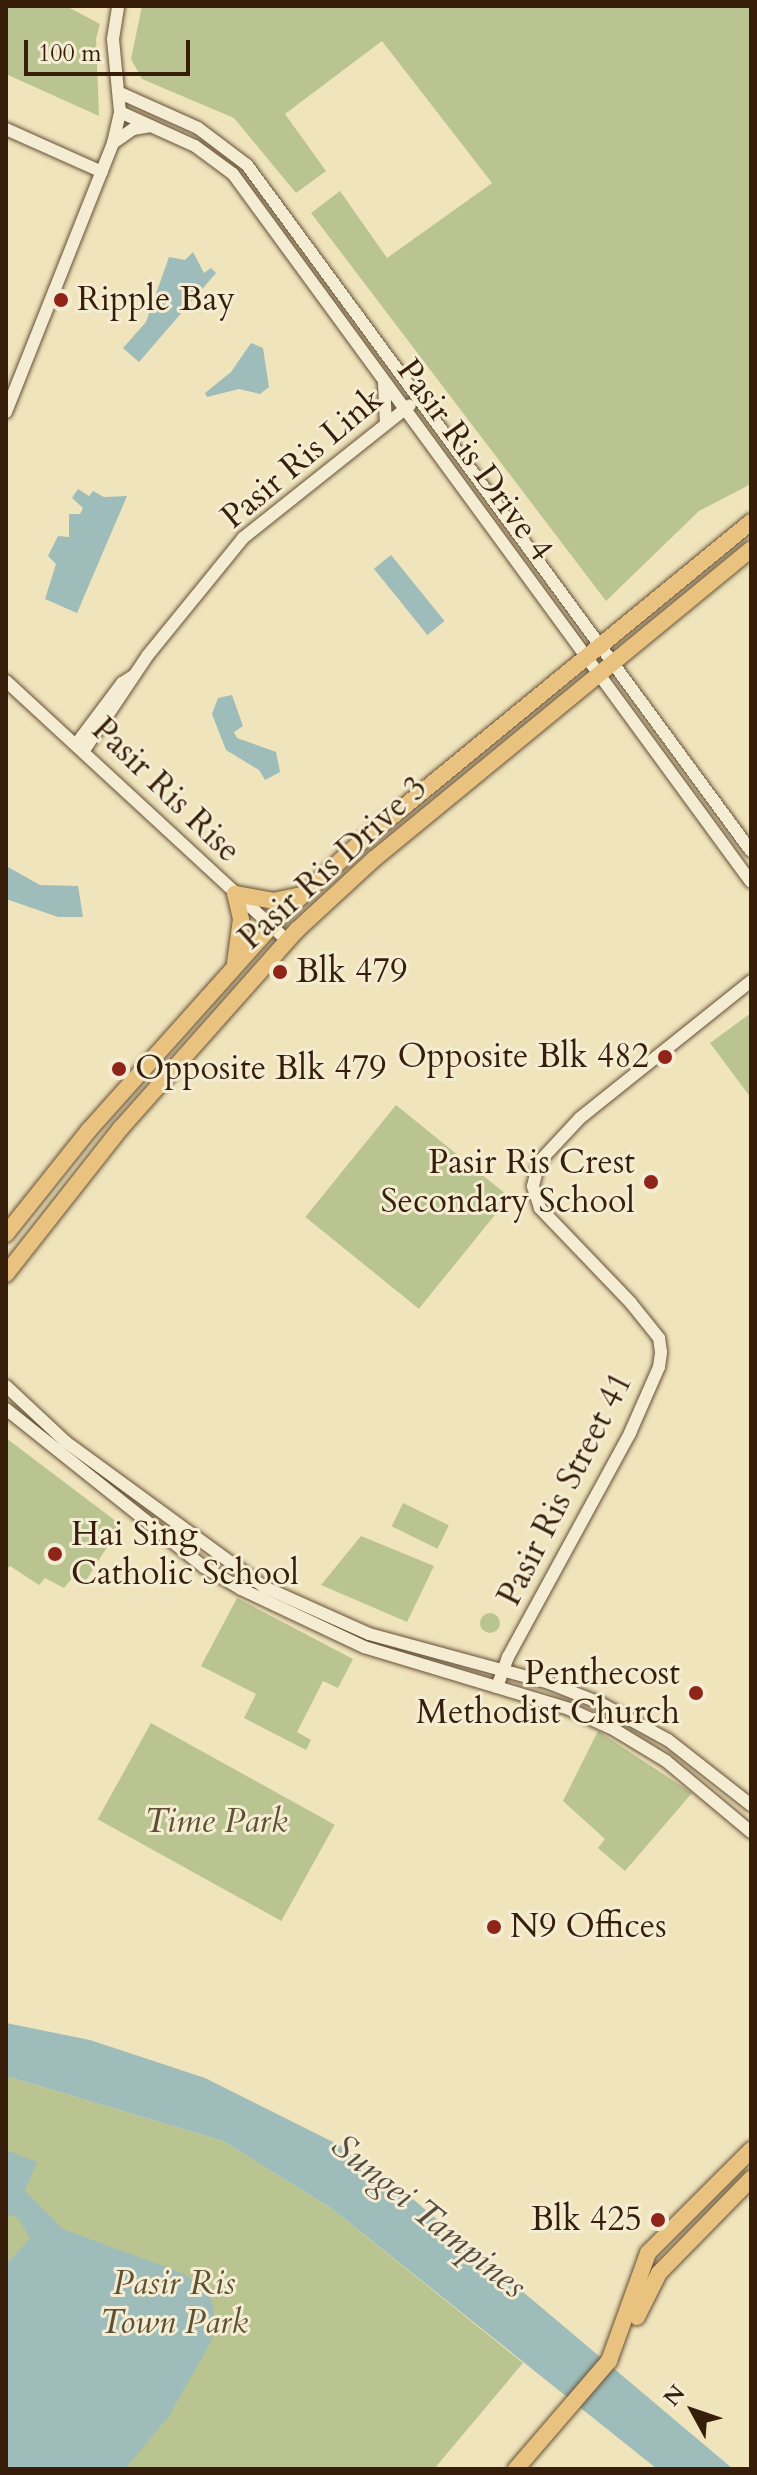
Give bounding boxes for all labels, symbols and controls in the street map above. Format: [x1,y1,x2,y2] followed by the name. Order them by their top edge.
[28,24,194,74] scale bar
[38,37,102,70] text: 100 m
[77,280,235,320] place label: Ripple Bay
[52,291,70,309] marker: Ripple Bay
[388,351,562,569] street label: Pasir Ris Drive 4
[213,379,391,537] street label: Pasir Ris Link
[83,709,249,871] street label: Pasir Ris Rise
[230,768,436,958] street label: Pasir Ris Drive 3
[296,952,407,992] place label: Blk 479
[271,963,289,981] marker: Blk 479
[397,1037,649,1077] place label: Opposite Blk 482
[656,1048,674,1066] marker: Opposite Blk 482
[135,1049,387,1089] place label: Opposite Blk 479
[110,1060,128,1078] marker: Opposite Blk 479
[380,1142,635,1222] place label: Pasir Ris Crest Secondary School
[642,1173,660,1191] marker: Pasir Ris Crest Secondary School
[489,1365,641,1613] street label: Pasir Ris Street 41
[71,1514,299,1594] place label: Hai Sing Catholic School
[46,1545,64,1563] marker: Hai Sing Catholic School
[416,1653,680,1732] place label: Penthecost Methodist Church
[687,1684,705,1702] marker: Penthecost Methodist Church
[145,1802,287,1842] park label: Time Park
[510,1907,667,1947] place label: N9 Offices
[485,1918,503,1936] marker: N9 Offices
[323,2124,535,2308] water label: Sungei Tampines
[531,2200,642,2240] place label: Blk 425
[649,2211,667,2229] marker: Blk 425
[100,2263,248,2342] park label: Pasir Ris Town Park
[653,2371,733,2451] north arrow
[657,2379,692,2413] text: N

